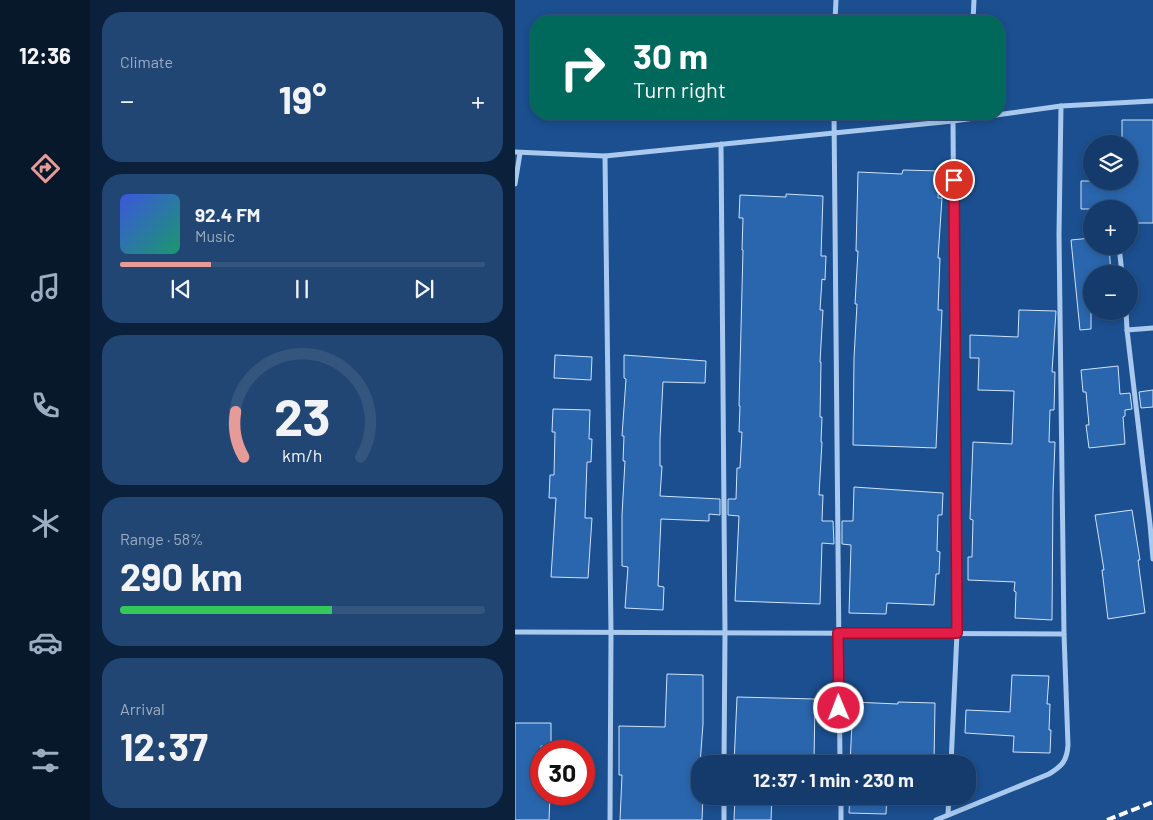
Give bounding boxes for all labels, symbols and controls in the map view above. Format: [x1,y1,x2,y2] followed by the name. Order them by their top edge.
[633,34,708,76] text: 30 m
[550,35,615,100] icon: right
[19,42,71,68] text: 12:36
[120,52,173,71] text: Climate
[279,76,326,122] text: 19°
[633,76,726,102] text: Turn right
[120,83,134,117] text: −
[471,83,485,117] text: +
[1083,135,1138,320] map controls
[1083,135,1138,190] button: layers
[28,151,63,186] icon: directions
[933,159,975,201] pin
[940,166,968,194] icon: arrive
[1083,200,1138,255] button: +
[195,203,260,226] text: 92.4 FM
[195,226,235,245] text: Music
[1083,265,1138,320] button: −
[28,270,63,305] icon: music
[167,275,195,303] icon: previous
[288,275,316,303] icon: pause
[410,275,438,303] icon: next
[274,384,331,446] text: 23
[28,388,63,423] icon: phone
[282,444,323,466] text: km/h
[28,506,63,541] icon: climate
[120,529,204,548] text: Range · 58%
[120,553,243,599] text: 290 km
[28,625,63,660] icon: car
[812,681,864,733] position arrow
[120,699,165,718] text: Arrival
[120,723,208,769] text: 12:37
[530,740,595,805] speed limit sign: 30
[28,743,63,778] icon: filters
[753,768,914,791] text: 12:37 · 1 min · 230 m

